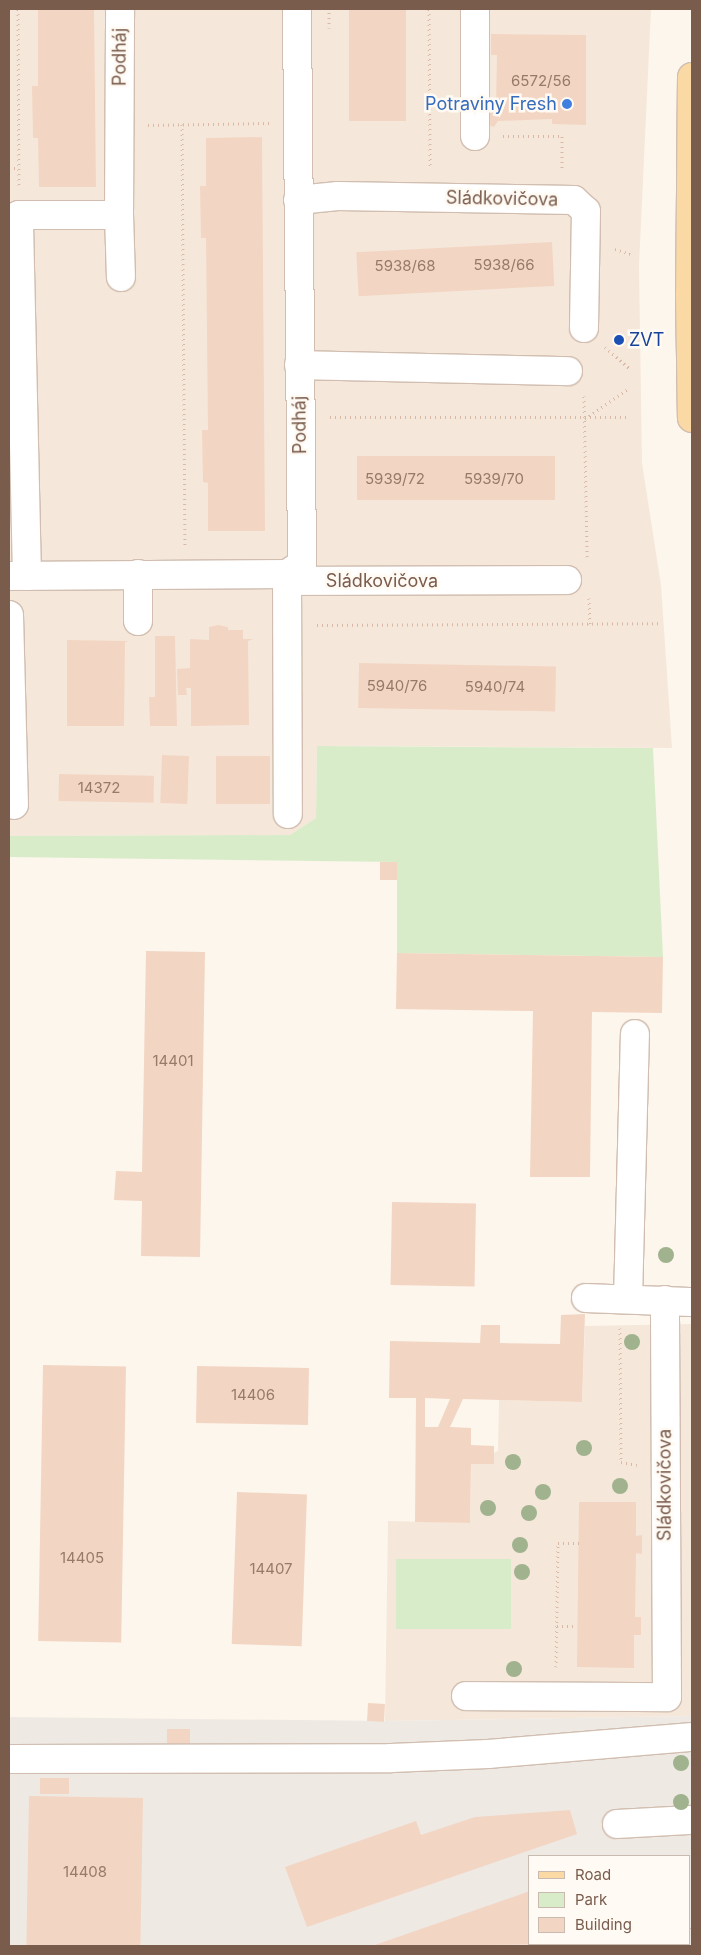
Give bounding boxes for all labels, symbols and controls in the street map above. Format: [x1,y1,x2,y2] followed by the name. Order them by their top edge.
[109,28,131,86] street label: Podháj
[511,72,571,90] house number: 6572/56
[425,93,557,115] place label: Potraviny Fresh
[561,98,573,110] marker: Potraviny Fresh
[446,187,558,211] street label: Sládkovičova
[474,256,534,274] house number: 5938/66
[375,257,435,275] house number: 5938/68
[629,329,664,351] place label: ZVT
[613,334,625,346] marker: ZVT
[289,396,311,454] street label: Podháj
[365,470,425,488] house number: 5939/72
[464,470,524,488] house number: 5939/70
[326,570,438,592] street label: Sládkovičova
[367,677,427,695] house number: 5940/76
[465,678,525,696] house number: 5940/74
[78,779,120,797] house number: 14372
[152,1052,194,1070] house number: 14401
[231,1386,275,1404] house number: 14406
[654,1429,676,1541] street label: Sládkovičova
[60,1549,104,1567] house number: 14405
[249,1560,293,1578] house number: 14407
[528,1855,691,1945] legend
[63,1863,107,1881] house number: 14408
[575,1865,611,1884] text: Road
[575,1890,607,1909] text: Park
[575,1915,632,1934] text: Building

